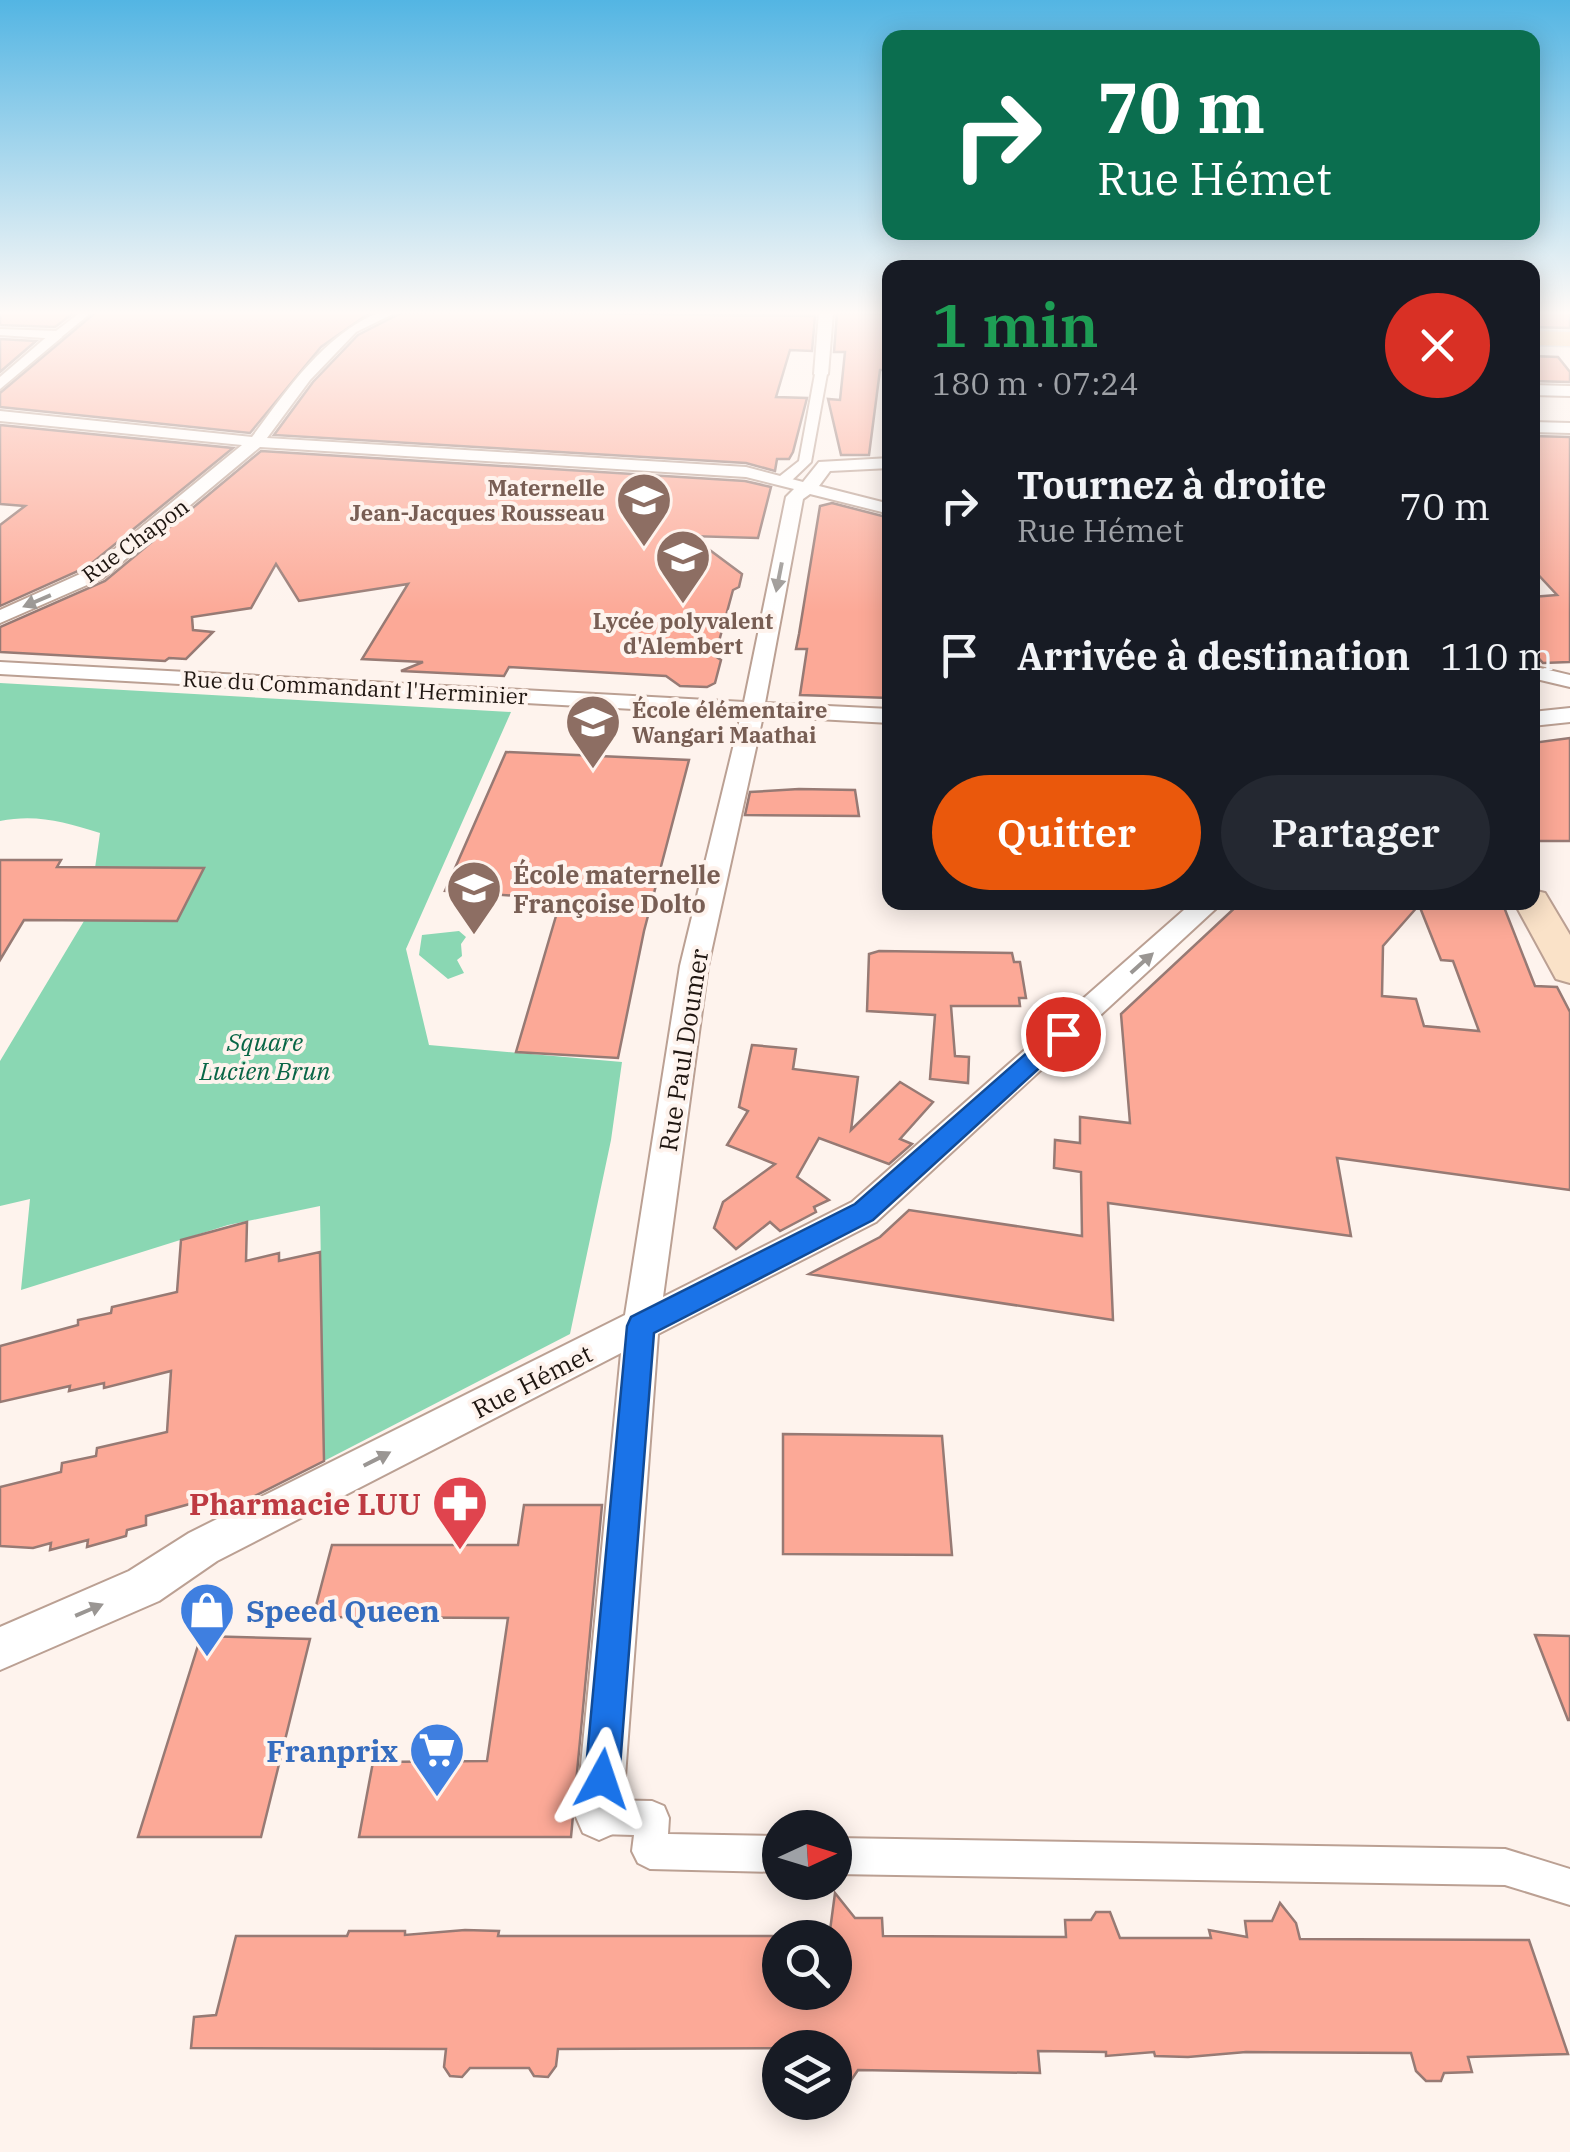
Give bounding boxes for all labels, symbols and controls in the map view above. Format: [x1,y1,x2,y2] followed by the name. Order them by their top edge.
[1097,61,1265,152] text: 70 m
[932,70,1062,200] icon: right
[1097,149,1332,207] text: Rue Hémet
[932,285,1099,364] text: 1 min
[1385,293,1490,398] button: close
[932,362,1139,404] text: 180 m · 07:24
[1017,460,1326,509] text: Tournez à droite
[614,470,674,549] school or university icon: Maternelle Jean-Jacques Rousseau
[350,473,605,527] place label: Maternelle Jean-Jacques Rousseau
[932,478,987,533] icon: right
[1399,481,1490,530] text: 70 m
[76,491,194,589] street label: Rue Chapon
[1017,509,1184,551] text: Rue Hémet
[653,527,713,606] school or university icon: Lycée polyvalent d'Alembert
[770,562,786,593] one-way arrow
[22,593,52,609] one-way arrow
[593,606,773,660] place label: Lycée polyvalent d'Alembert
[932,628,987,683] icon: arrive
[1017,631,1410,680] text: Arrivée à destination
[1440,631,1554,680] text: 110 m
[182,663,528,711] street label: Rue du Commandant l'Herminier
[563,692,623,771] school or university icon: École élémentaire Wangari Maathai
[632,695,827,749] place label: École élémentaire Wangari Maathai
[932,775,1201,890] button: Quitter
[1221,775,1490,890] button: Partager
[444,858,504,937] school or university icon: École maternelle Françoise Dolto
[513,858,721,920] place label: École maternelle Françoise Dolto
[651,946,715,1154] street label: Rue Paul Doumer
[1130,952,1154,975] one-way arrow
[1021,992,1106,1077] pin
[1036,1007,1091,1062] icon: arrive
[198,1025,331,1087] park label: Square Lucien Brun
[466,1337,598,1425] street label: Rue Hémet
[362,1451,391,1468] one-way arrow
[430,1473,490,1552] pharmacy icon: Pharmacie LUU
[189,1484,421,1523] place label: Pharmacie LUU
[177,1580,237,1659] shop icon: Speed Queen
[246,1591,440,1630] place label: Speed Queen
[74,1602,104,1618] one-way arrow
[407,1720,467,1799] supermarket icon: Franprix
[550,1727,654,1831] position arrow
[266,1731,398,1770] place label: Franprix
[762,1810,852,1900] north arrow
[762,1810,852,2120] map controls
[762,1920,852,2010] button: search
[762,2030,852,2120] button: layers

